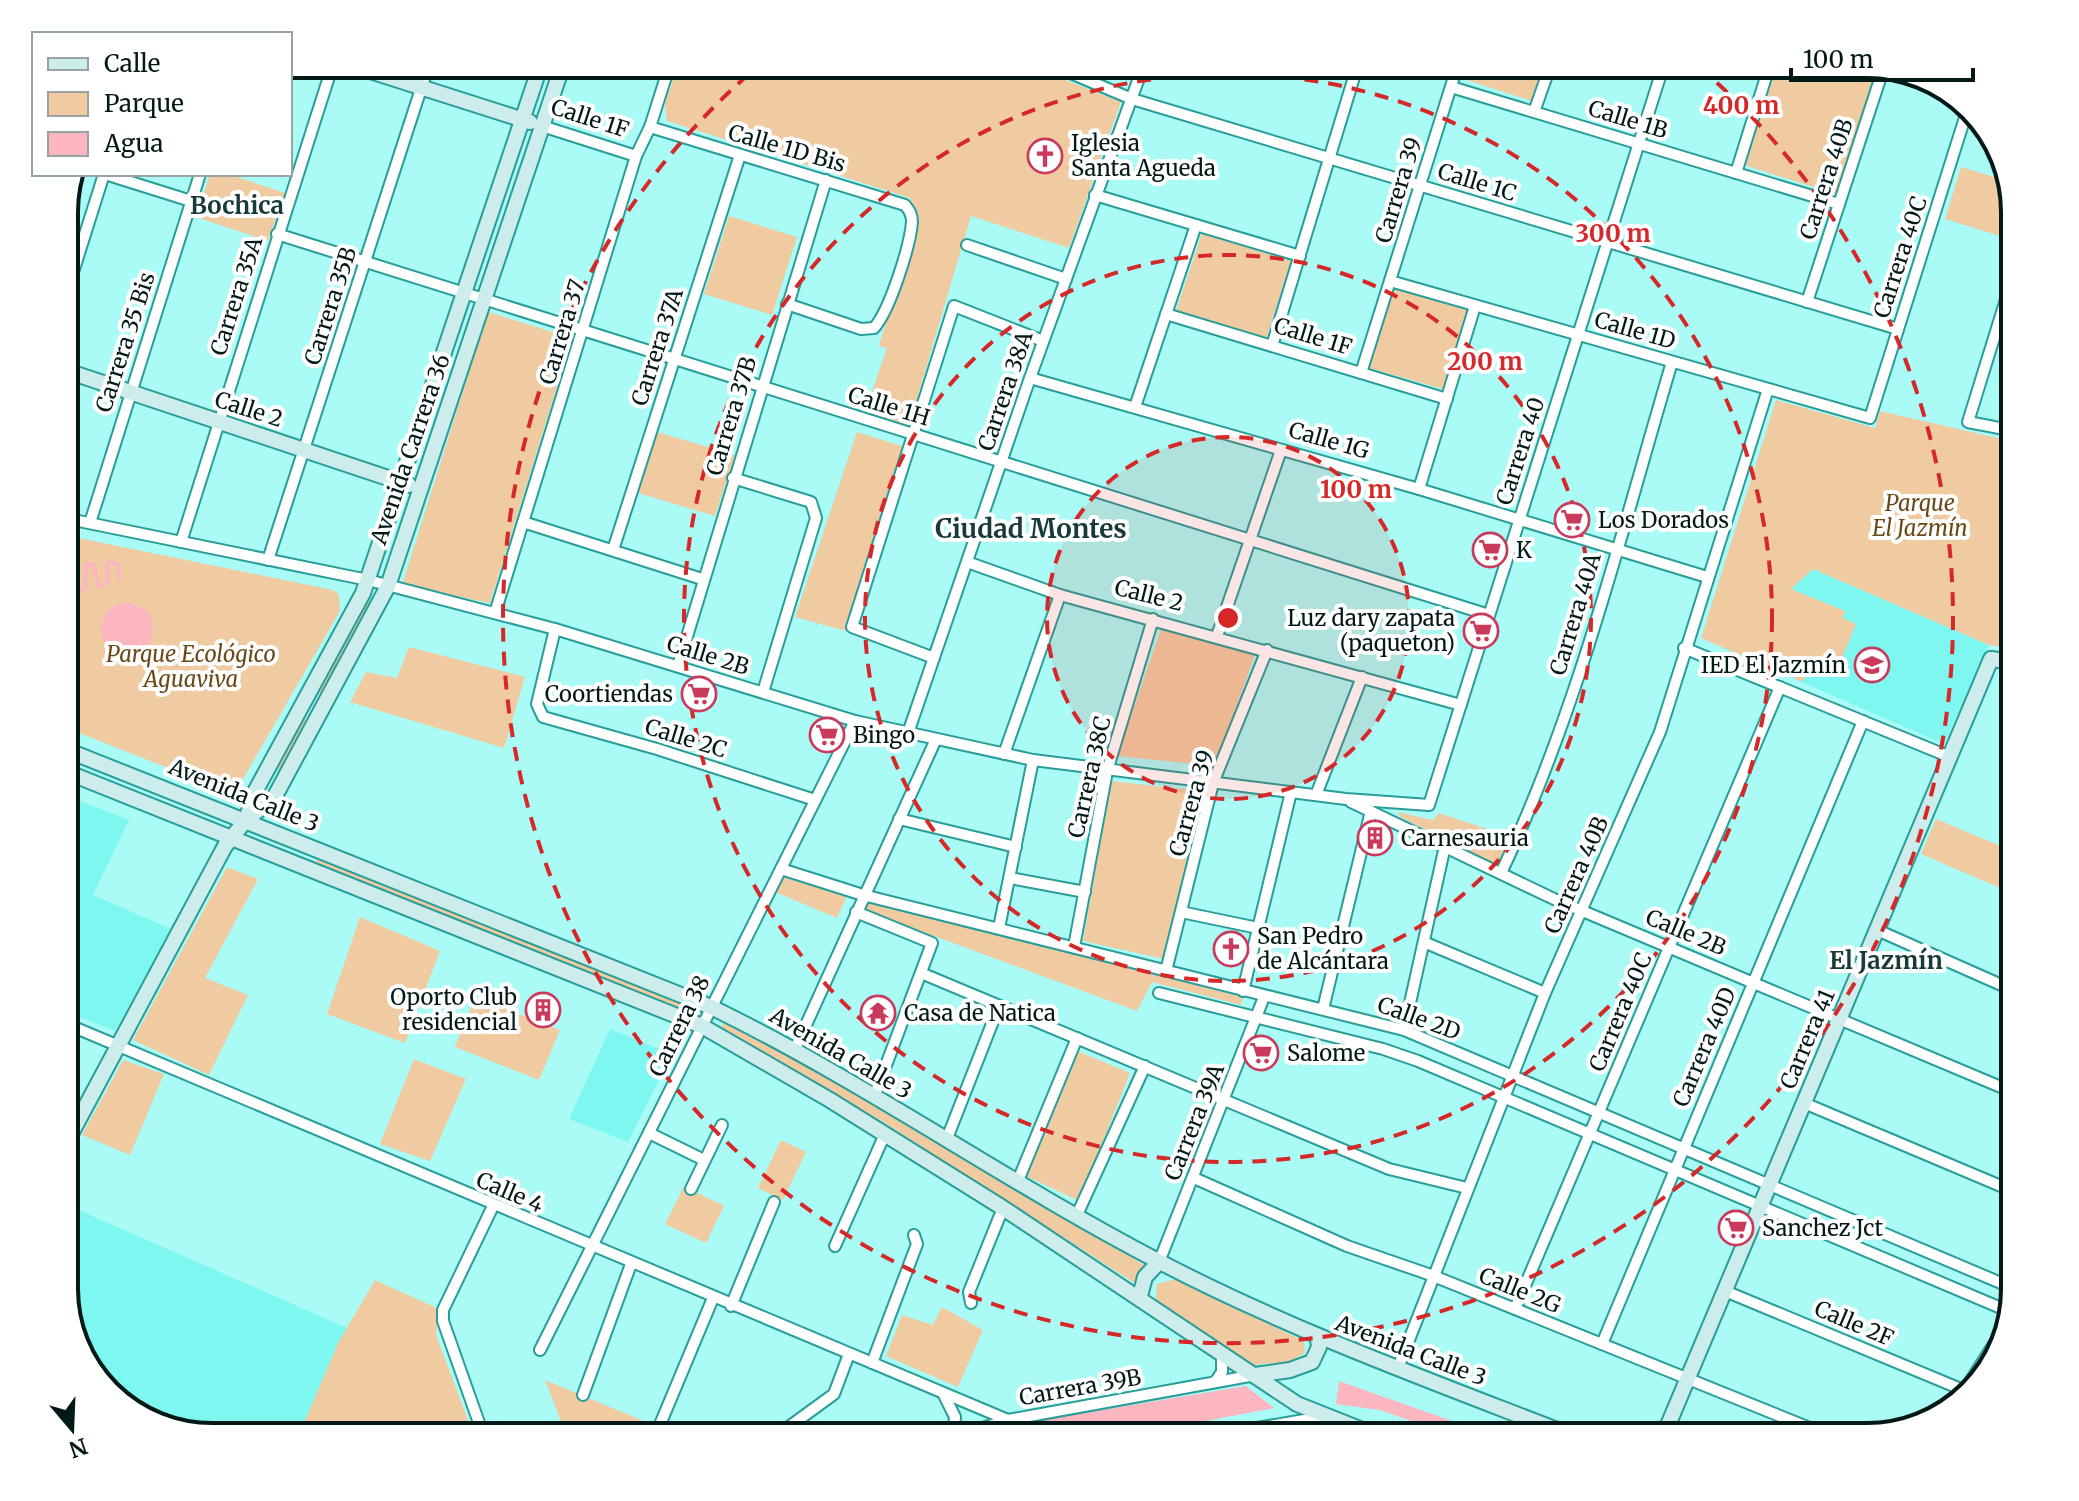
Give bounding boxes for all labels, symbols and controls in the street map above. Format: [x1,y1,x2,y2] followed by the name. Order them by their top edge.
[32,32,292,176] legend
[1791,32,1973,82] scale bar
[1803,44,1874,75] text: 100 m
[104,48,160,79] text: Calle
[104,88,184,119] text: Parque
[1703,90,1779,121] text: 400 m
[548,92,632,144] street label: Calle 1F
[1585,94,1671,144] street label: Calle 1B
[1793,115,1859,243] street label: Carrera 40B
[725,118,849,178] street label: Calle 1D Bis
[103,128,163,159] text: Agua
[1071,129,1216,182] place label: Iglesia Santa Agueda
[1369,134,1427,246] street label: Carrera 39
[1026,137,1064,175] church icon: Iglesia Santa Agueda
[1434,157,1520,207] street label: Calle 1C
[190,190,284,221] district label: Bochica
[1867,193,1933,321] street label: Carrera 40C
[1575,218,1651,249] text: 300 m
[204,233,268,359] street label: Carrera 35A
[298,243,362,368] street label: Carrera 35B
[89,268,161,416] street label: Carrera 35 Bis
[533,276,591,388] street label: Carrera 37
[625,284,689,409] street label: Carrera 37A
[1591,305,1679,355] street label: Calle 1D
[1271,311,1355,361] street label: Calle 1F
[971,327,1039,455] street label: Carrera 38A
[1447,346,1523,377] text: 200 m
[364,350,456,549] street label: Avenida Carrera 36
[700,353,762,479] street label: Carrera 37B
[845,380,933,432] street label: Calle 1H
[211,385,287,433] street label: Calle 2
[1489,394,1551,508] street label: Carrera 40
[1286,415,1372,465] street label: Calle 1G
[1320,474,1392,505] text: 100 m
[1872,489,1968,542] park label: Parque El Jazmín
[1553,501,1591,539] supermarket icon: Los Dorados
[1598,506,1729,534] place label: Los Dorados
[935,512,1127,545] district label: Ciudad Montes
[1471,531,1509,569] supermarket icon: K
[1516,536,1532,564] place label: K
[1543,549,1607,678] street label: Carrera 40A
[1112,573,1186,617] street label: Calle 2
[1214,604,1242,632] centre of rings
[1287,604,1455,657] place label: Luz dary zapata (paqueton)
[1462,612,1500,650] supermarket icon: Luz dary zapata (paqueton)
[664,629,753,681] street label: Calle 2B
[106,640,276,693] park label: Parque Ecológico Aguaviva
[1853,646,1891,684] school or university icon: IED El Jazmín
[1701,651,1846,679] place label: IED El Jazmín
[680,675,718,713] supermarket icon: Coortiendas
[545,680,673,708] place label: Coortiendas
[642,712,730,764] street label: Calle 2C
[1061,713,1117,841] street label: Carrera 38C
[808,716,846,754] supermarket icon: Bingo
[853,721,915,749] place label: Bingo
[1163,747,1219,859] street label: Carrera 39
[164,752,323,838] street label: Avenida Calle 3
[1538,812,1614,938] street label: Carrera 40B
[1356,819,1394,857] building icon: Carnesauria
[1401,824,1529,852] place label: Carnesauria
[1642,903,1731,961] street label: Calle 2B
[1257,922,1389,975] place label: San Pedro de Alcántara
[1212,930,1250,968] church icon: San Pedro de Alcántara
[1829,945,1943,976] district label: El Jazmín
[1582,948,1658,1076] street label: Carrera 40C
[642,971,716,1081] street label: Carrera 38
[390,983,517,1036] place label: Oporto Club residencial
[1666,983,1742,1111] street label: Carrera 40D
[1773,985,1841,1093] street label: Carrera 41
[1374,990,1464,1046] street label: Calle 2D
[524,991,562,1029] building icon: Oporto Club residencial
[859,994,897,1032] temple icon: Casa de Natica
[904,999,1056,1027] place label: Casa de Natica
[764,1001,917,1105] street label: Avenida Calle 3
[1242,1034,1280,1072] supermarket icon: Salome
[1287,1039,1365,1067] place label: Salome
[1158,1059,1230,1184] street label: Carrera 39A
[472,1165,548,1219] street label: Calle 4
[1717,1209,1755,1247] supermarket icon: Sanchez Jct
[1762,1214,1883,1242] place label: Sanchez Jct
[1475,1261,1565,1319] street label: Calle 2G
[1810,1294,1898,1352] street label: Calle 2F
[1331,1308,1490,1392] street label: Avenida Calle 3
[1017,1362,1143,1411] street label: Carrera 39B
[32,1389,112,1469] north arrow
[65,1432,91,1464] text: N

